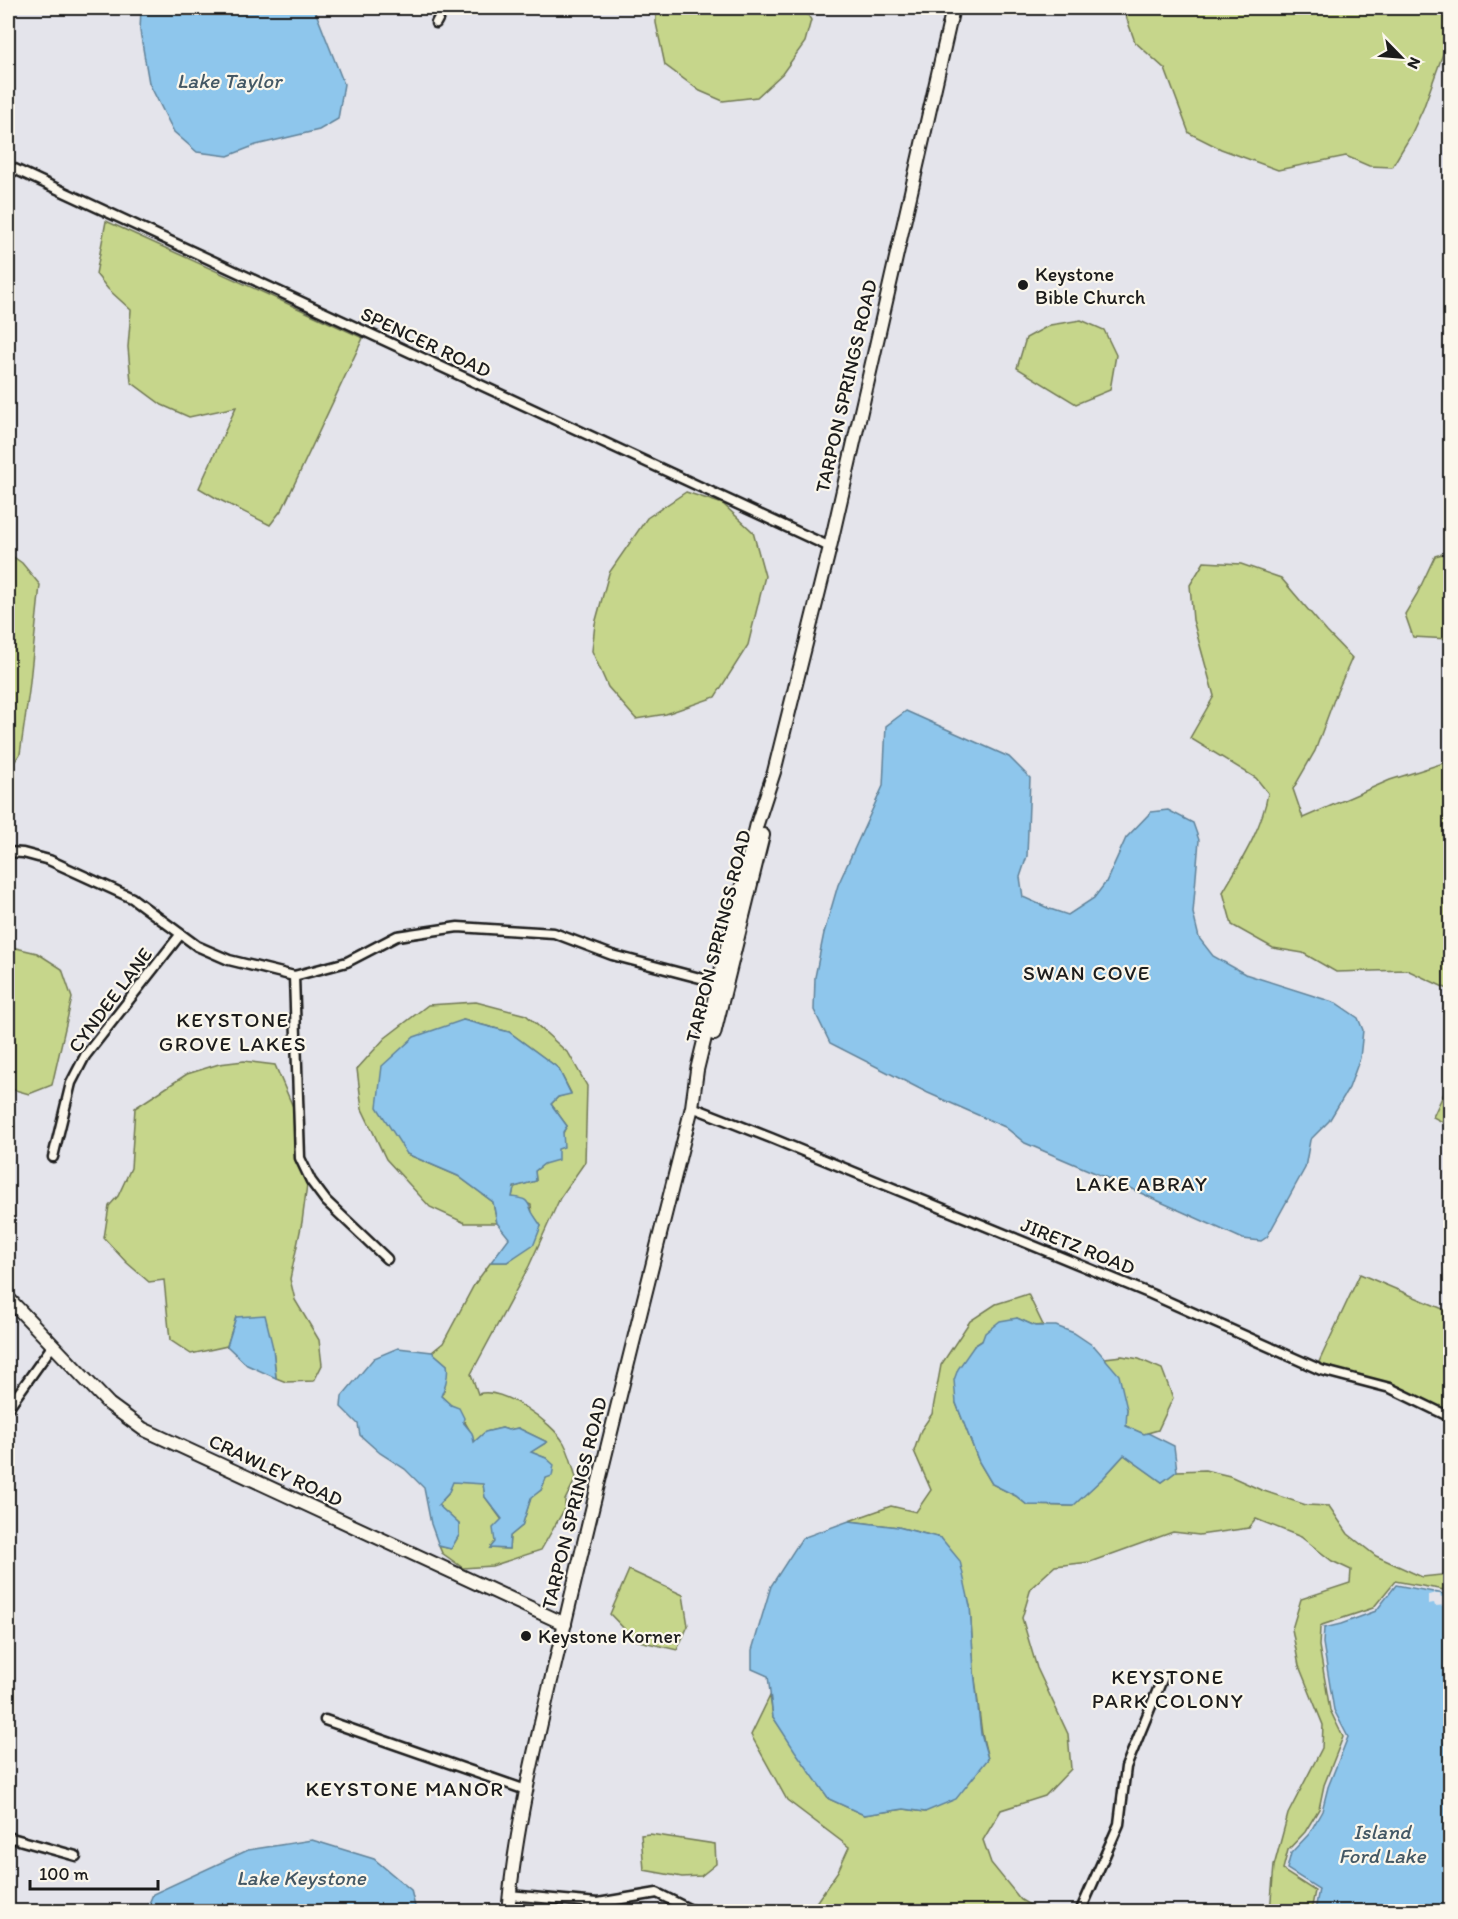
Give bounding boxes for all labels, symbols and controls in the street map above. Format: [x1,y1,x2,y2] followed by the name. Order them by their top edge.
[1371,27,1431,87] north arrow
[1403,54,1425,72] text: N
[177,68,284,93] water label: Lake Taylor
[1035,262,1146,309] place label: Keystone Bible Church
[810,277,882,495] street label: TARPON SPRINGS ROAD
[1016,278,1030,292] marker: Keystone Bible Church
[357,301,495,383] street label: SPENCER ROAD
[680,827,756,1045] street label: TARPON SPRINGS ROAD
[63,943,157,1057] street label: CYNDEE LANE
[1023,960,1151,985] district label: SWAN COVE
[159,1007,307,1056] district label: KEYSTONE GROVE LAKES
[1076,1171,1208,1196] district label: LAKE ABRAY
[1017,1212,1139,1280] street label: JIRETZ ROAD
[536,1394,612,1612] street label: TARPON SPRINGS ROAD
[205,1428,347,1512] street label: CRAWLEY ROAD
[538,1624,681,1648] place label: Keystone Korner
[519,1629,533,1643] marker: Keystone Korner
[1092,1664,1244,1713] district label: KEYSTONE PARK COLONY
[305,1776,505,1801] district label: KEYSTONE MANOR
[1338,1819,1426,1868] water label: Island Ford Lake
[30,1853,158,1891] scale bar
[39,1863,89,1885] text: 100 m
[236,1865,367,1890] water label: Lake Keystone

